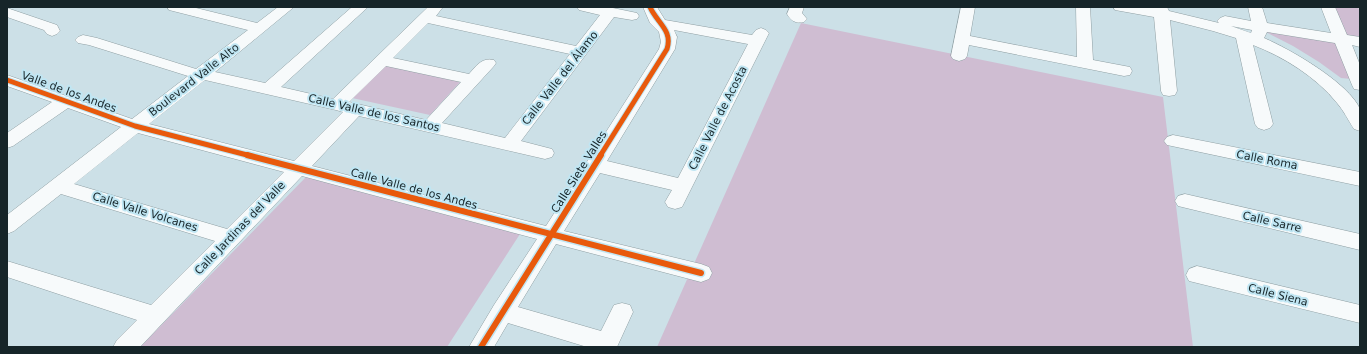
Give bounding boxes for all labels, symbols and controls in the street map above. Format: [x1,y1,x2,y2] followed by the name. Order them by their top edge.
[519,28,601,128] street label: Calle Valle del Álamo
[146,41,242,119] street label: Boulevard Valle Alto
[686,64,750,172] street label: Calle Valle de Acosta
[20,69,118,115] street label: Valle de los Andes
[307,92,441,134] street label: Calle Valle de los Santos
[549,128,610,215] street label: Calle Siete Valles
[1235,148,1299,172] street label: Calle Roma
[349,166,479,212] street label: Calle Valle de los Andes
[192,178,288,277] street label: Calle Jardinas del Valle
[91,190,199,234] street label: Calle Valle Volcanes
[1241,209,1303,235] street label: Calle Sarre
[1247,281,1309,309] street label: Calle Siena

